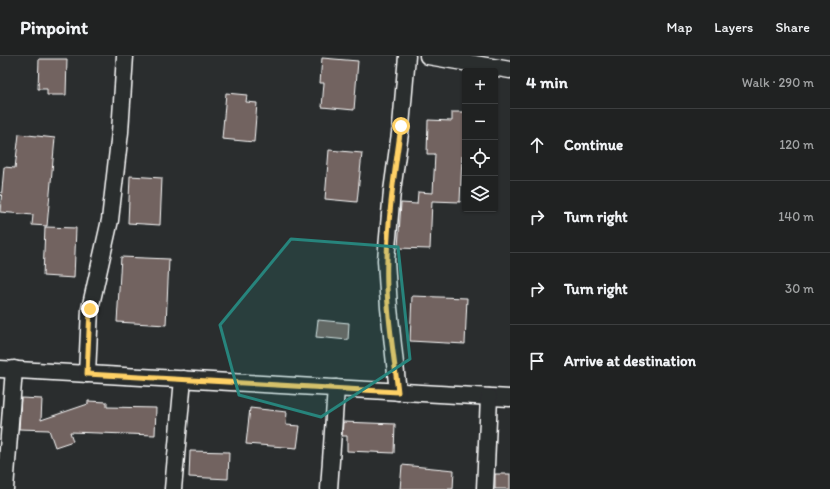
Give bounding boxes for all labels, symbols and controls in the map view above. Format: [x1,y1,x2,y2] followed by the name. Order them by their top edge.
[20,16,88,39] text: Pinpoint
[667,19,692,36] text: Map
[714,19,753,36] text: Layers
[775,19,810,36] text: Share
[462,68,498,212] map controls
[462,68,498,104] button: +
[526,72,568,92] text: 4 min
[742,75,814,90] text: Walk · 290 m
[462,104,498,140] button: −
[392,117,410,135] route start
[526,134,548,156] icon: ahead
[564,136,623,154] text: Continue
[779,137,814,152] text: 120 m
[462,140,498,176] button: locate
[462,176,498,212] button: layers
[526,206,548,228] icon: right
[564,208,628,226] text: Turn right
[778,209,814,224] text: 140 m
[526,278,548,300] icon: right
[564,280,628,298] text: Turn right
[785,281,814,296] text: 30 m
[81,300,99,318] route end
[526,350,548,372] icon: arrive
[564,352,696,370] text: Arrive at destination

